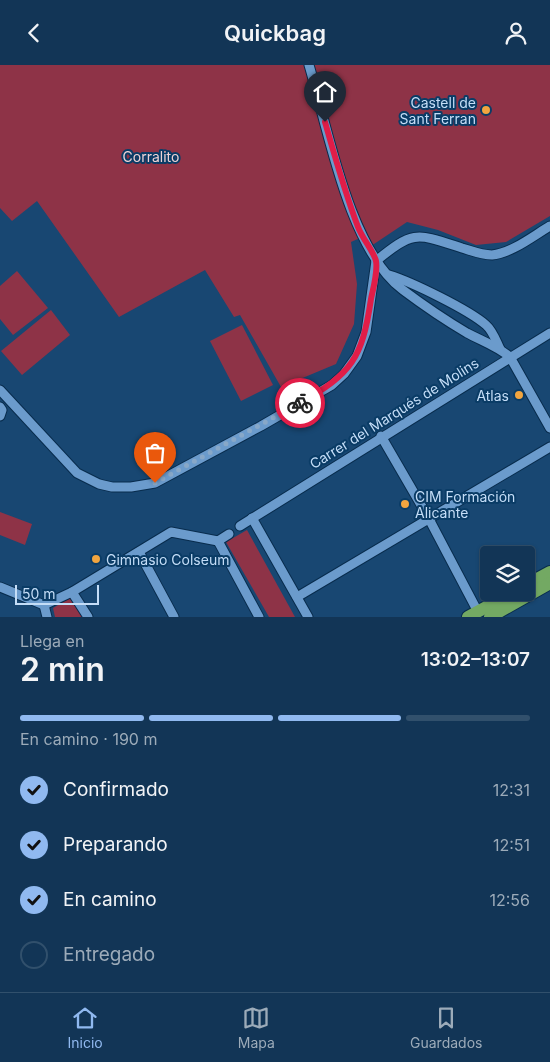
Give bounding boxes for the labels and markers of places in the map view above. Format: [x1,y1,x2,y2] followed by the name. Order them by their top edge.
[304,71,346,122] pin
[400,94,476,127] place label: Castell de Sant Ferran
[480,104,492,116] marker: Castell de Sant Ferran
[476,387,509,404] place label: Atlas
[513,389,525,401] marker: Atlas
[134,432,176,483] pin
[415,488,515,521] place label: CIM Formación Alicante
[399,498,411,510] marker: CIM Formación Alicante
[106,551,229,568] place label: Gimnasio Colseum
[90,553,102,565] marker: Gimnasio Colseum

